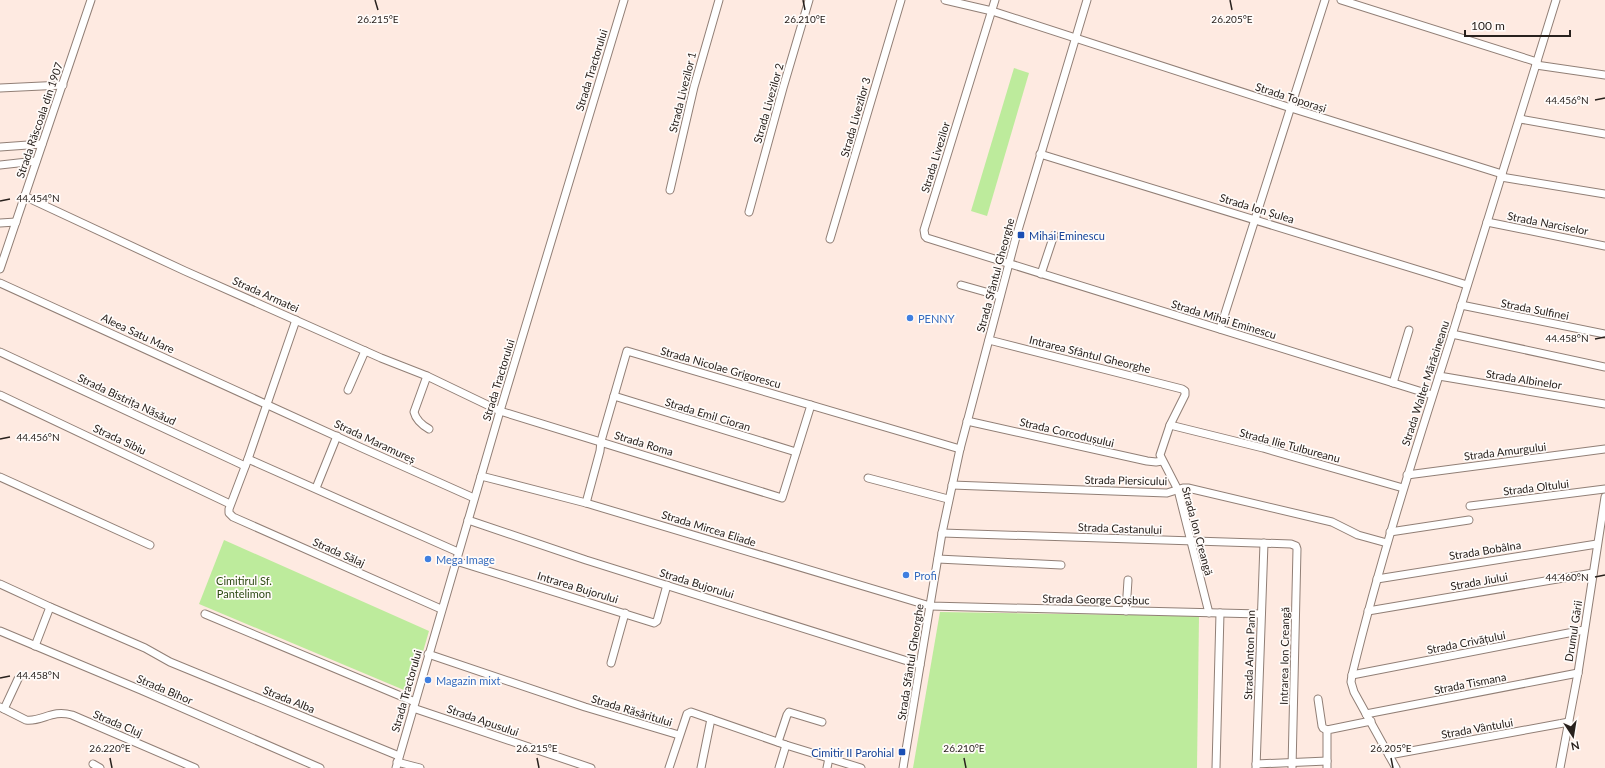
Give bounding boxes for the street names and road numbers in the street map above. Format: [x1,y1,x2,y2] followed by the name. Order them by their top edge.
[572,27,610,112] street label: Strada Tractorului
[666,50,698,134] street label: Strada Livezilor 1
[13,60,65,180] street label: Strada Răscoala din 1907
[750,62,786,144] street label: Strada Livezilor 2
[837,76,873,158] street label: Strada Livezilor 3
[1254,79,1328,115] street label: Strada Toporași
[918,120,952,194] street label: Strada Livezilor
[1218,190,1296,226] street label: Strada Ion Șulea
[1506,209,1590,237] street label: Strada Narciselor
[973,216,1017,334] street label: Strada Sfântul Gheorghe
[231,274,302,315] street label: Strada Armatei
[1500,296,1570,322] street label: Strada Sulfinei
[1170,297,1278,341] street label: Strada Mihai Eminescu
[99,310,177,356] street label: Aleea Satu Mare
[1399,319,1451,447] street label: Strada Walter Mărăcineanu
[1028,333,1152,375] street label: Intrarea Sfântul Gheorghe
[479,337,517,422] street label: Strada Tractorului
[659,344,783,390] street label: Strada Nicolae Grigorescu
[1485,367,1563,391] street label: Strada Albinelor
[76,371,178,427] street label: Strada Bistrița Năsăud
[664,395,752,433] street label: Strada Emil Cioran
[1018,415,1116,449] street label: Strada Corcodușului
[332,417,418,466] street label: Strada Maramureș
[91,421,149,457] street label: Strada Sibiu
[1238,425,1342,465] street label: Strada Ilie Tulbureanu
[613,428,675,458] street label: Strada Roma
[1463,439,1547,462] street label: Strada Amurgului
[1085,473,1168,487] street label: Strada Piersicului
[1502,476,1570,497] street label: Strada Oltului
[1180,485,1216,577] street label: Strada Ion Creangă
[660,507,758,549] street label: Strada Mircea Eliade
[1078,520,1163,536] street label: Strada Castanului
[311,535,367,569] street label: Strada Sălaj
[1448,538,1522,562] street label: Strada Bobâlna
[658,566,736,601] street label: Strada Bujorului
[536,569,620,606] street label: Intrarea Bujorului
[1449,570,1509,592] street label: Strada Jiului
[1042,592,1150,606] street label: Strada George Coșbuc
[1562,599,1584,663] street label: Drumul Gării
[894,603,926,721] street label: Strada Sfântul Gheorghe
[1277,607,1291,705] street label: Intrarea Ion Creangă
[1241,610,1257,700] street label: Strada Anton Pann
[1426,628,1507,656] street label: Strada Crivățului
[388,648,424,734] street label: Strada Tractorului
[1433,670,1507,696] street label: Strada Tismana
[135,671,195,707] street label: Strada Bihor
[261,683,317,715] street label: Strada Alba
[590,691,674,729] street label: Strada Răsăritului
[445,702,521,738] street label: Strada Apusului
[91,707,145,739] street label: Strada Cluj
[1440,715,1514,741] street label: Strada Vântului

